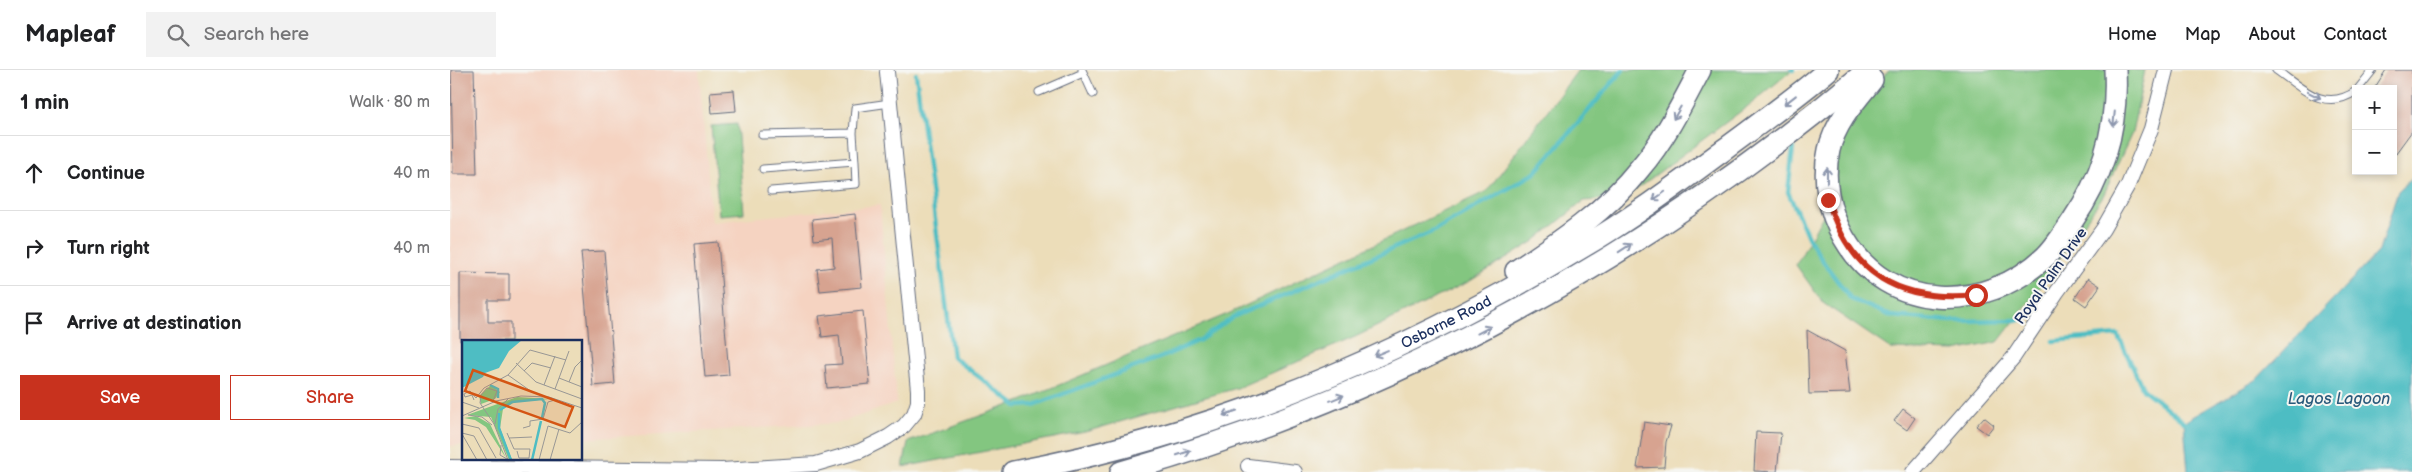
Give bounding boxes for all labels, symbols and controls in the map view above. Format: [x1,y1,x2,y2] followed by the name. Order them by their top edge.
[146,12,496,57] search box
[25,20,116,49] text: Mapleaf
[164,21,192,49] icon: search
[204,23,309,46] text: Search here
[2108,24,2157,45] text: Home
[2185,24,2221,45] text: Map
[2249,24,2296,45] text: About
[2324,24,2387,45] text: Contact
[2352,85,2397,175] map controls
[2352,85,2397,130] button: +
[20,90,69,115] text: 1 min
[2306,90,2321,100] one-way arrow
[349,93,430,112] text: Walk · 80 m
[1784,95,1797,106] one-way arrow
[1672,105,1682,120] one-way arrow
[2109,110,2119,126] one-way arrow
[2352,130,2397,175] button: −
[20,159,48,187] icon: ahead
[67,162,145,185] text: Continue
[393,164,430,183] text: 40 m
[1822,167,1832,184] one-way arrow
[1817,189,1840,212] route end
[1652,191,1666,201] one-way arrow
[2011,224,2091,328] street label: Royal Palm Drive
[20,234,48,262] icon: right
[67,237,150,260] text: Turn right
[393,239,430,258] text: 40 m
[1617,243,1631,253] one-way arrow
[1965,284,1988,307] route start
[1398,291,1495,353] street label: Osborne Road
[20,309,48,337] icon: arrive
[67,312,242,335] text: Arrive at destination
[1477,325,1492,335] one-way arrow
[462,340,582,460] inset map
[1374,349,1389,359] one-way arrow
[20,375,220,420] button: Save
[230,375,430,420] button: Share
[2288,390,2390,409] water label: Lagos Lagoon
[1329,392,1344,402] one-way arrow
[1222,409,1238,419] one-way arrow
[1176,448,1192,458] one-way arrow

